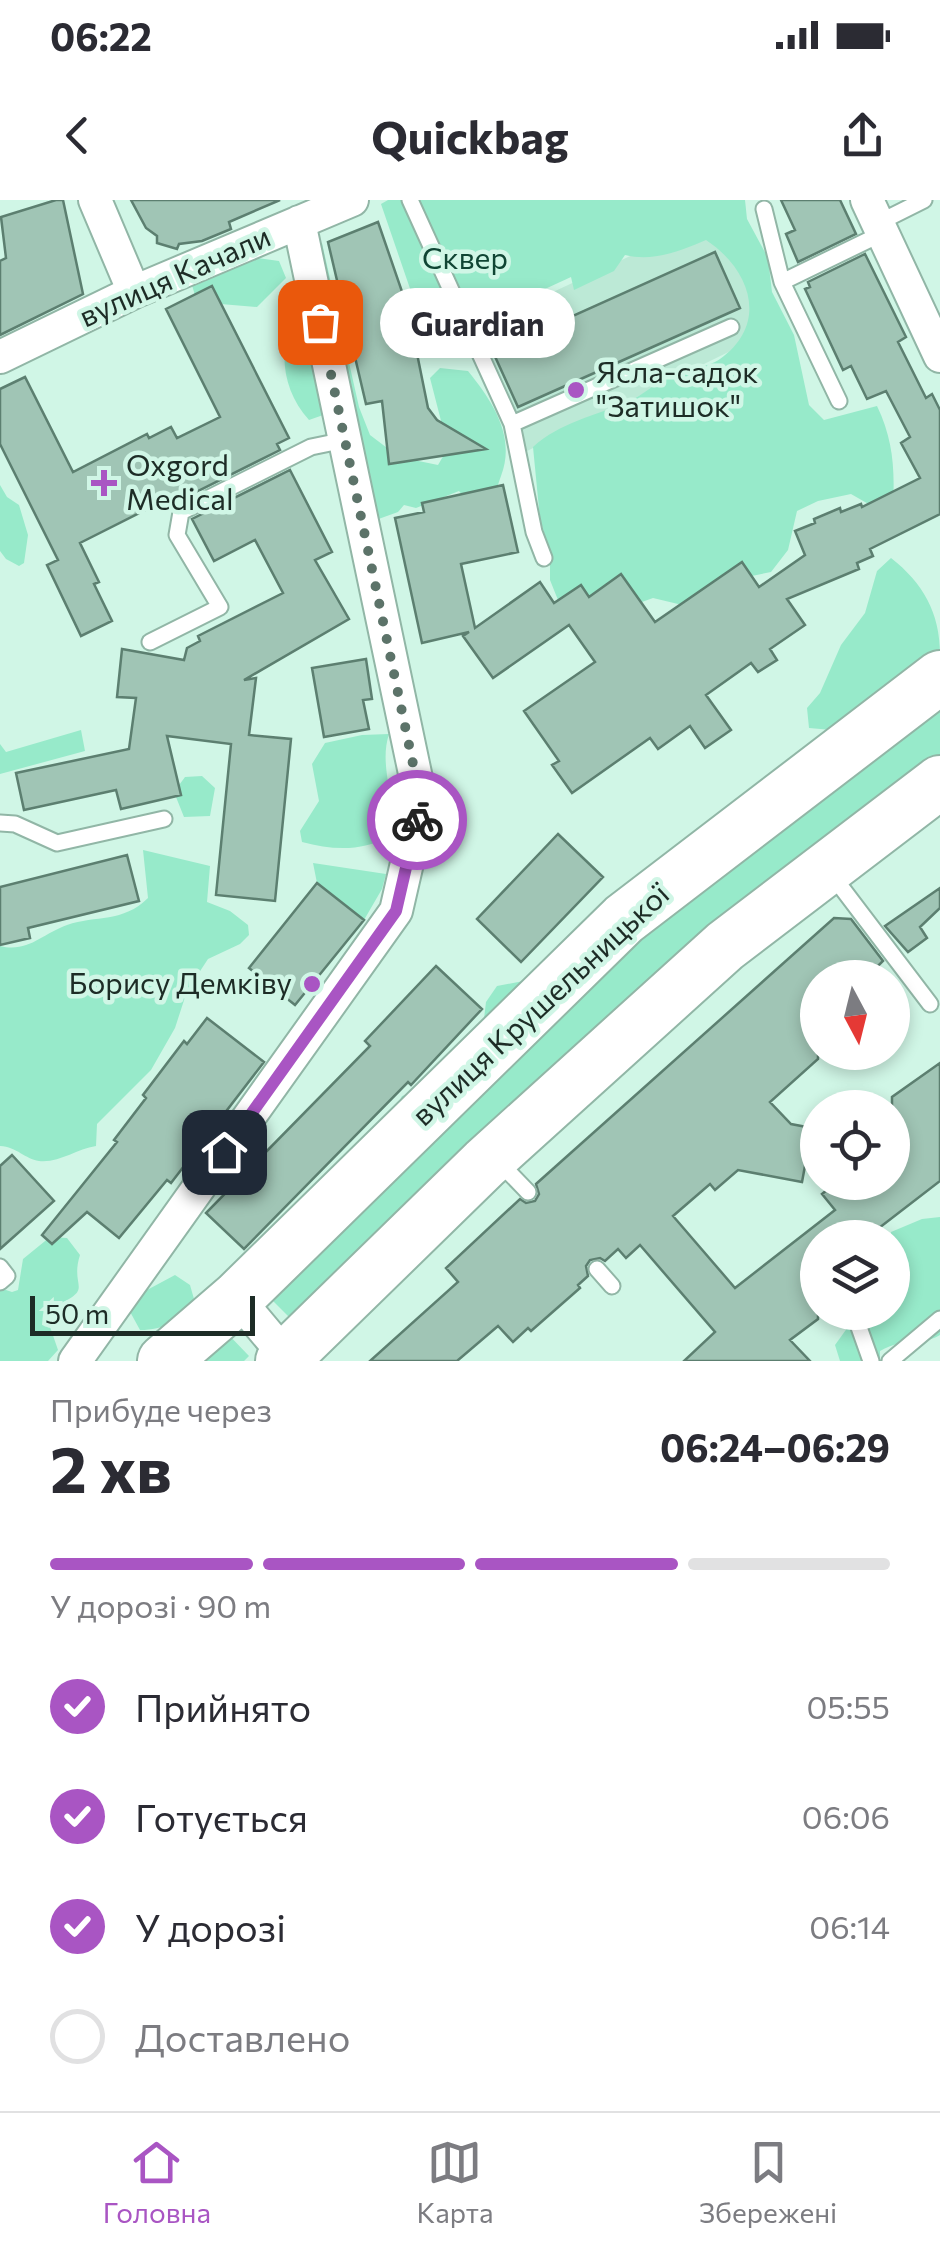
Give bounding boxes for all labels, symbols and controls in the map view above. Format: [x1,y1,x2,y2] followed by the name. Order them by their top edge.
[50,12,152,59] text: 06:22
[50,108,105,163] icon: back
[371,108,569,163] text: Quickbag
[835,108,890,163] icon: share
[73,216,275,333] street label: вулиця Качали
[422,238,508,275] park label: Сквер
[278,280,363,365] pin
[380,287,575,357] callout: Guardian
[293,295,348,350] icon: bag
[410,303,545,343] text: Guardian
[596,352,758,423] place label: Ясла-садок "Затишок"
[565,379,587,401] marker: Ясла-садок "Затишок"
[126,445,234,516] place label: Oxgord Medical
[91,470,117,496] marker: Oxgord Medical
[367,770,467,870] courier
[390,793,445,848] icon: bike
[403,873,677,1132] street label: вулиця Крушельницької
[800,960,910,1070] north arrow
[800,960,910,1330] map controls
[69,963,292,1000] place label: Борису Демківу
[301,973,323,995] marker: Борису Демківу
[800,1090,910,1200] button: locate
[182,1110,267,1195] pin
[197,1125,252,1180] icon: home
[800,1220,910,1330] button: layers
[30,1291,255,1336] scale bar
[45,1296,109,1330] text: 50 m
[50,1389,272,1429] text: Прибуде через
[660,1423,890,1470] text: 06:24–06:29
[50,1427,172,1506] text: 2 хв
[50,1585,271,1625] text: У дорозі · 90 m
[50,1679,105,1734] icon: check
[135,1683,311,1730] text: Прийнято
[806,1686,890,1726] text: 05:55
[50,1789,105,1844] icon: check
[135,1793,308,1840] text: Готується
[802,1796,890,1836] text: 06:06
[50,1899,105,1954] icon: check
[135,1903,286,1950] text: У дорозі
[809,1906,890,1946] text: 06:14
[135,2013,350,2060] text: Доставлено
[103,2135,211,2229] tab: Головна
[416,2135,494,2229] tab: Карта
[699,2135,837,2229] tab: Збережені

